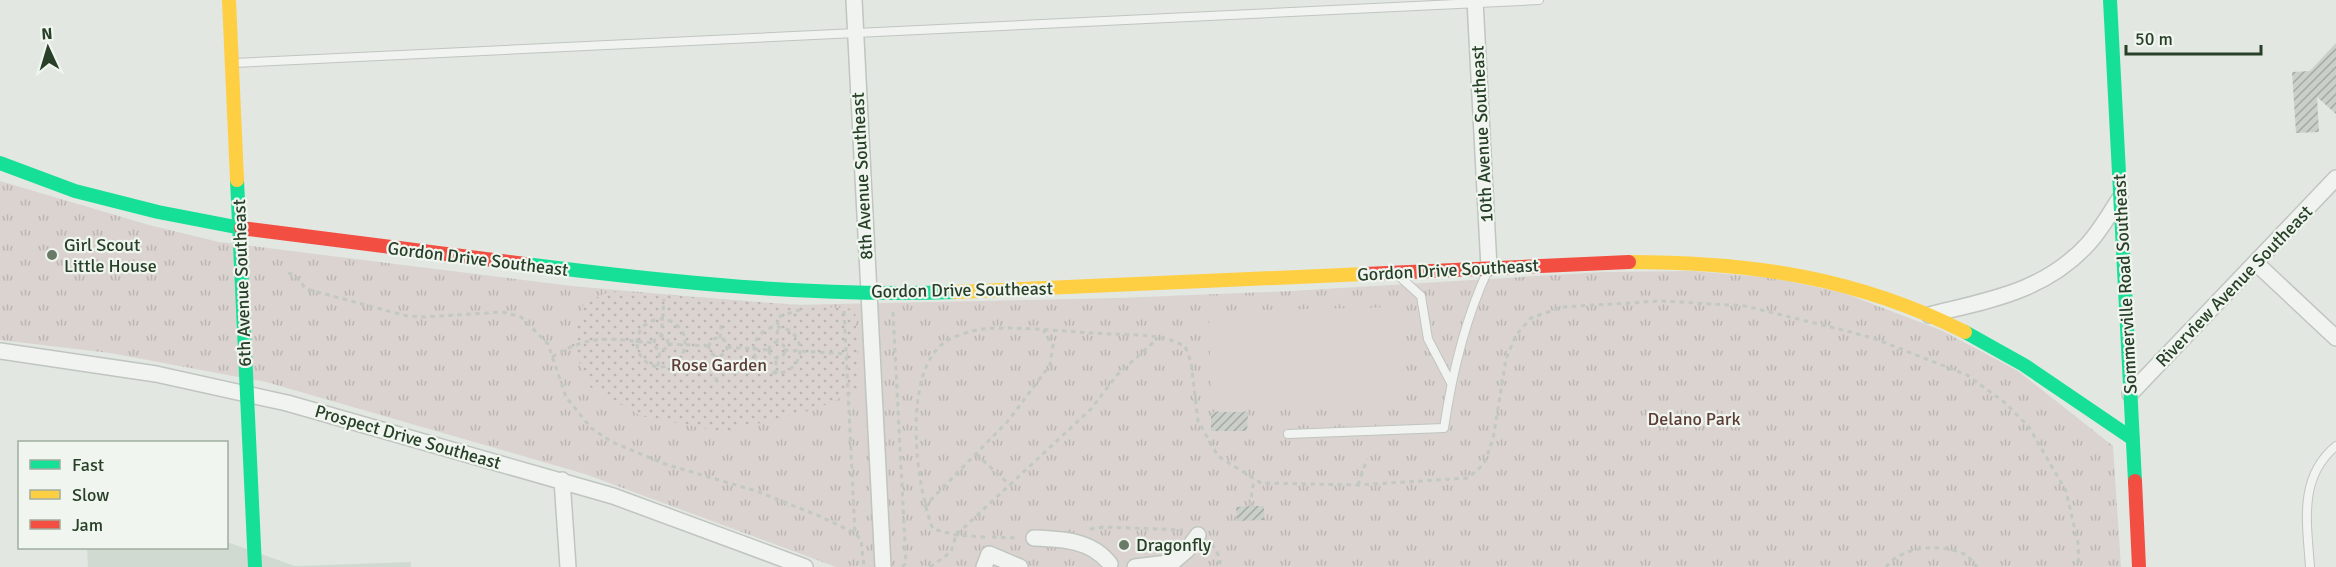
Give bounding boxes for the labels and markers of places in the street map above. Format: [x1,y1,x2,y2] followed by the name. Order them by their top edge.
[64,234,157,277] place label: Girl Scout Little House
[45,248,59,262] marker: Girl Scout Little House
[1136,534,1212,556] place label: Dragonfly
[1117,538,1131,552] marker: Dragonfly

